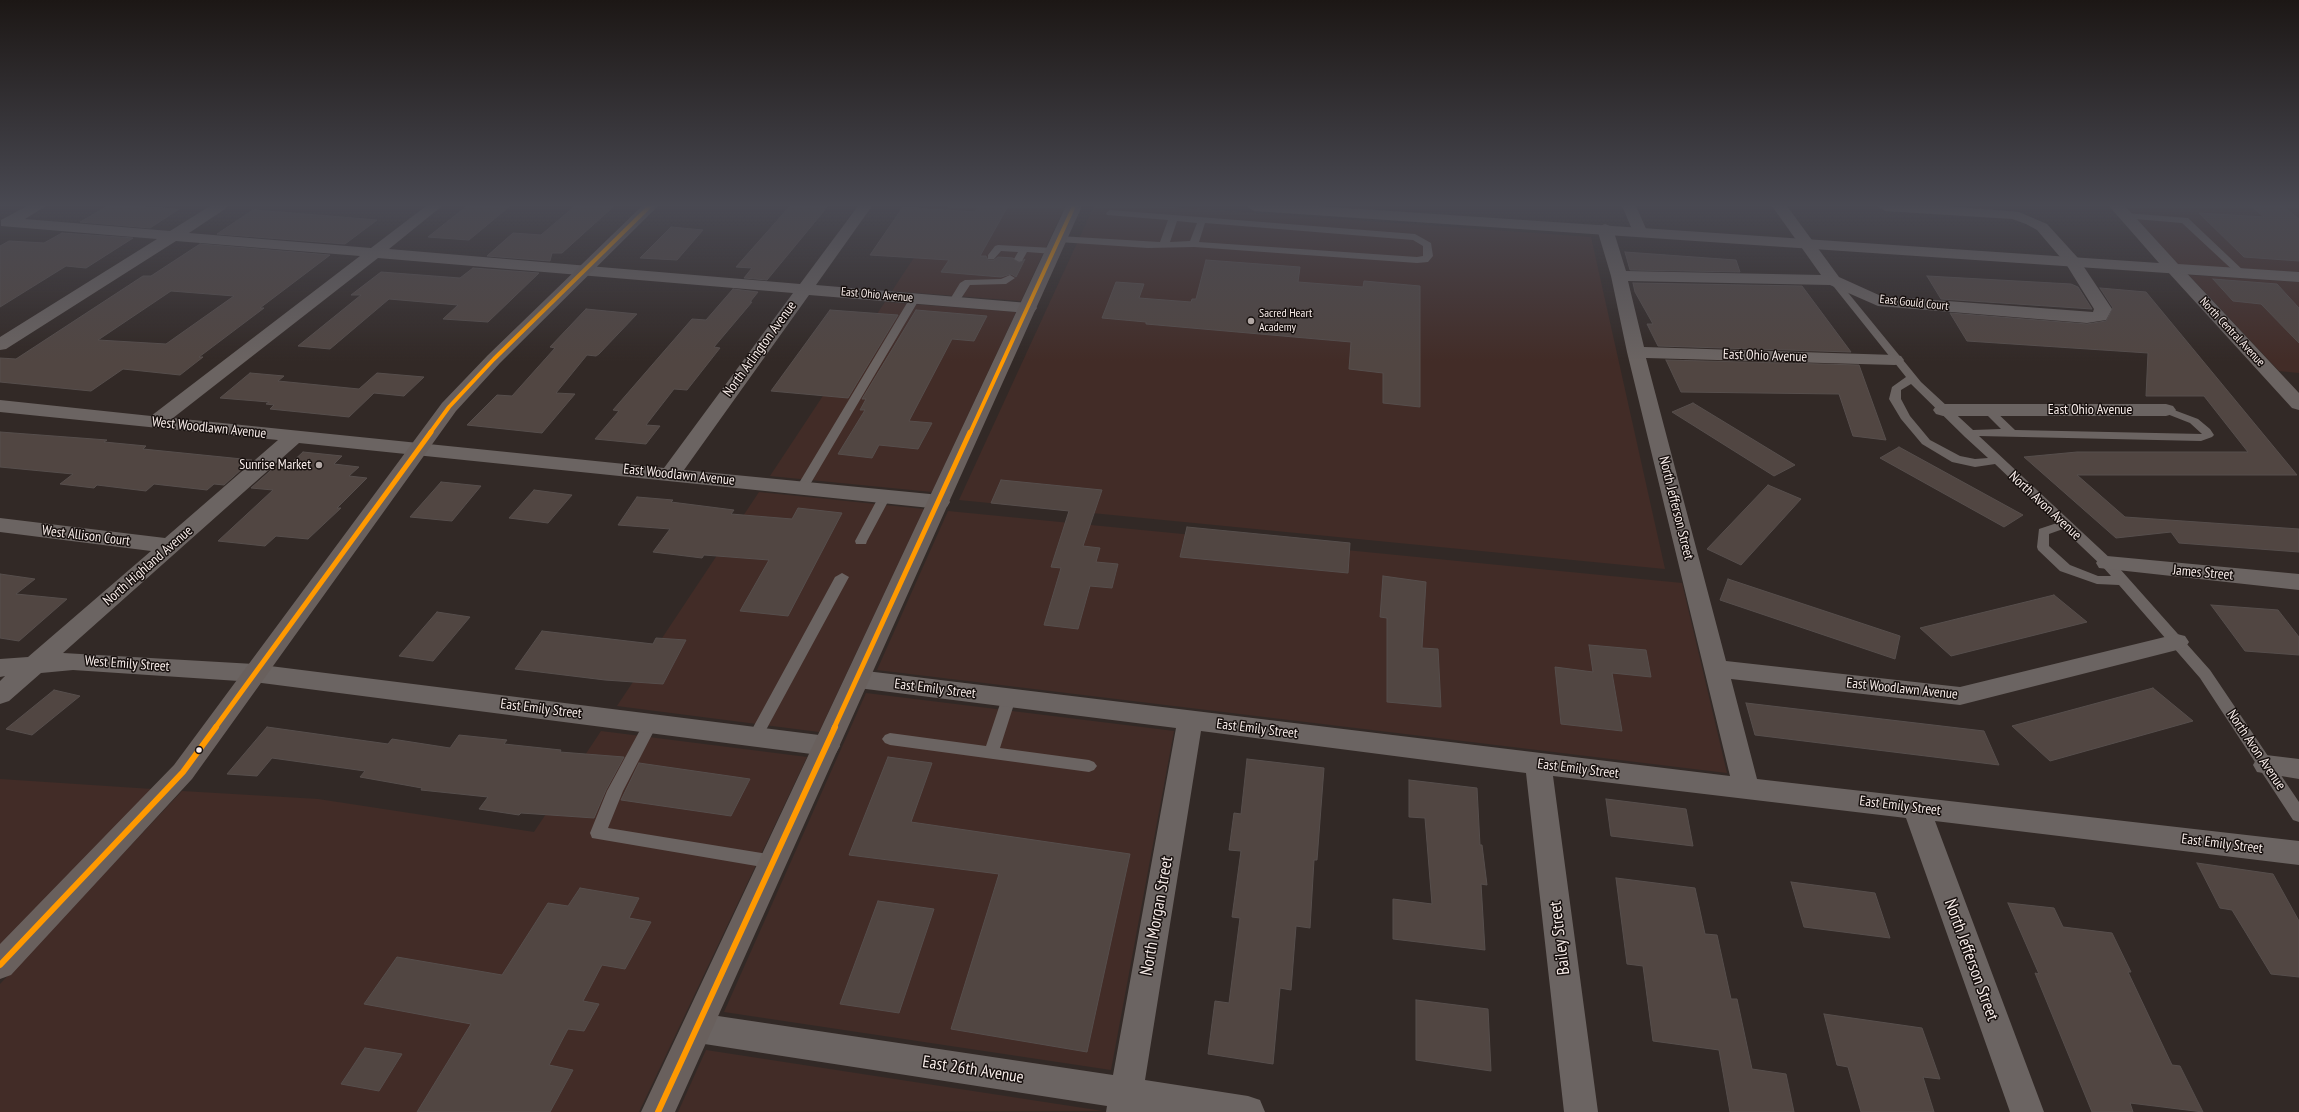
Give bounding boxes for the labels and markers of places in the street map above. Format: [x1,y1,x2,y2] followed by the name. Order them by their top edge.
[1259,307,1312,335] place label: Sacred Heart Academy
[1246,316,1256,326] marker: Sacred Heart Academy
[239,457,311,473] place label: Sunrise Market
[314,460,324,470] marker: Sunrise Market
[194,745,204,755] unlabelled marker

